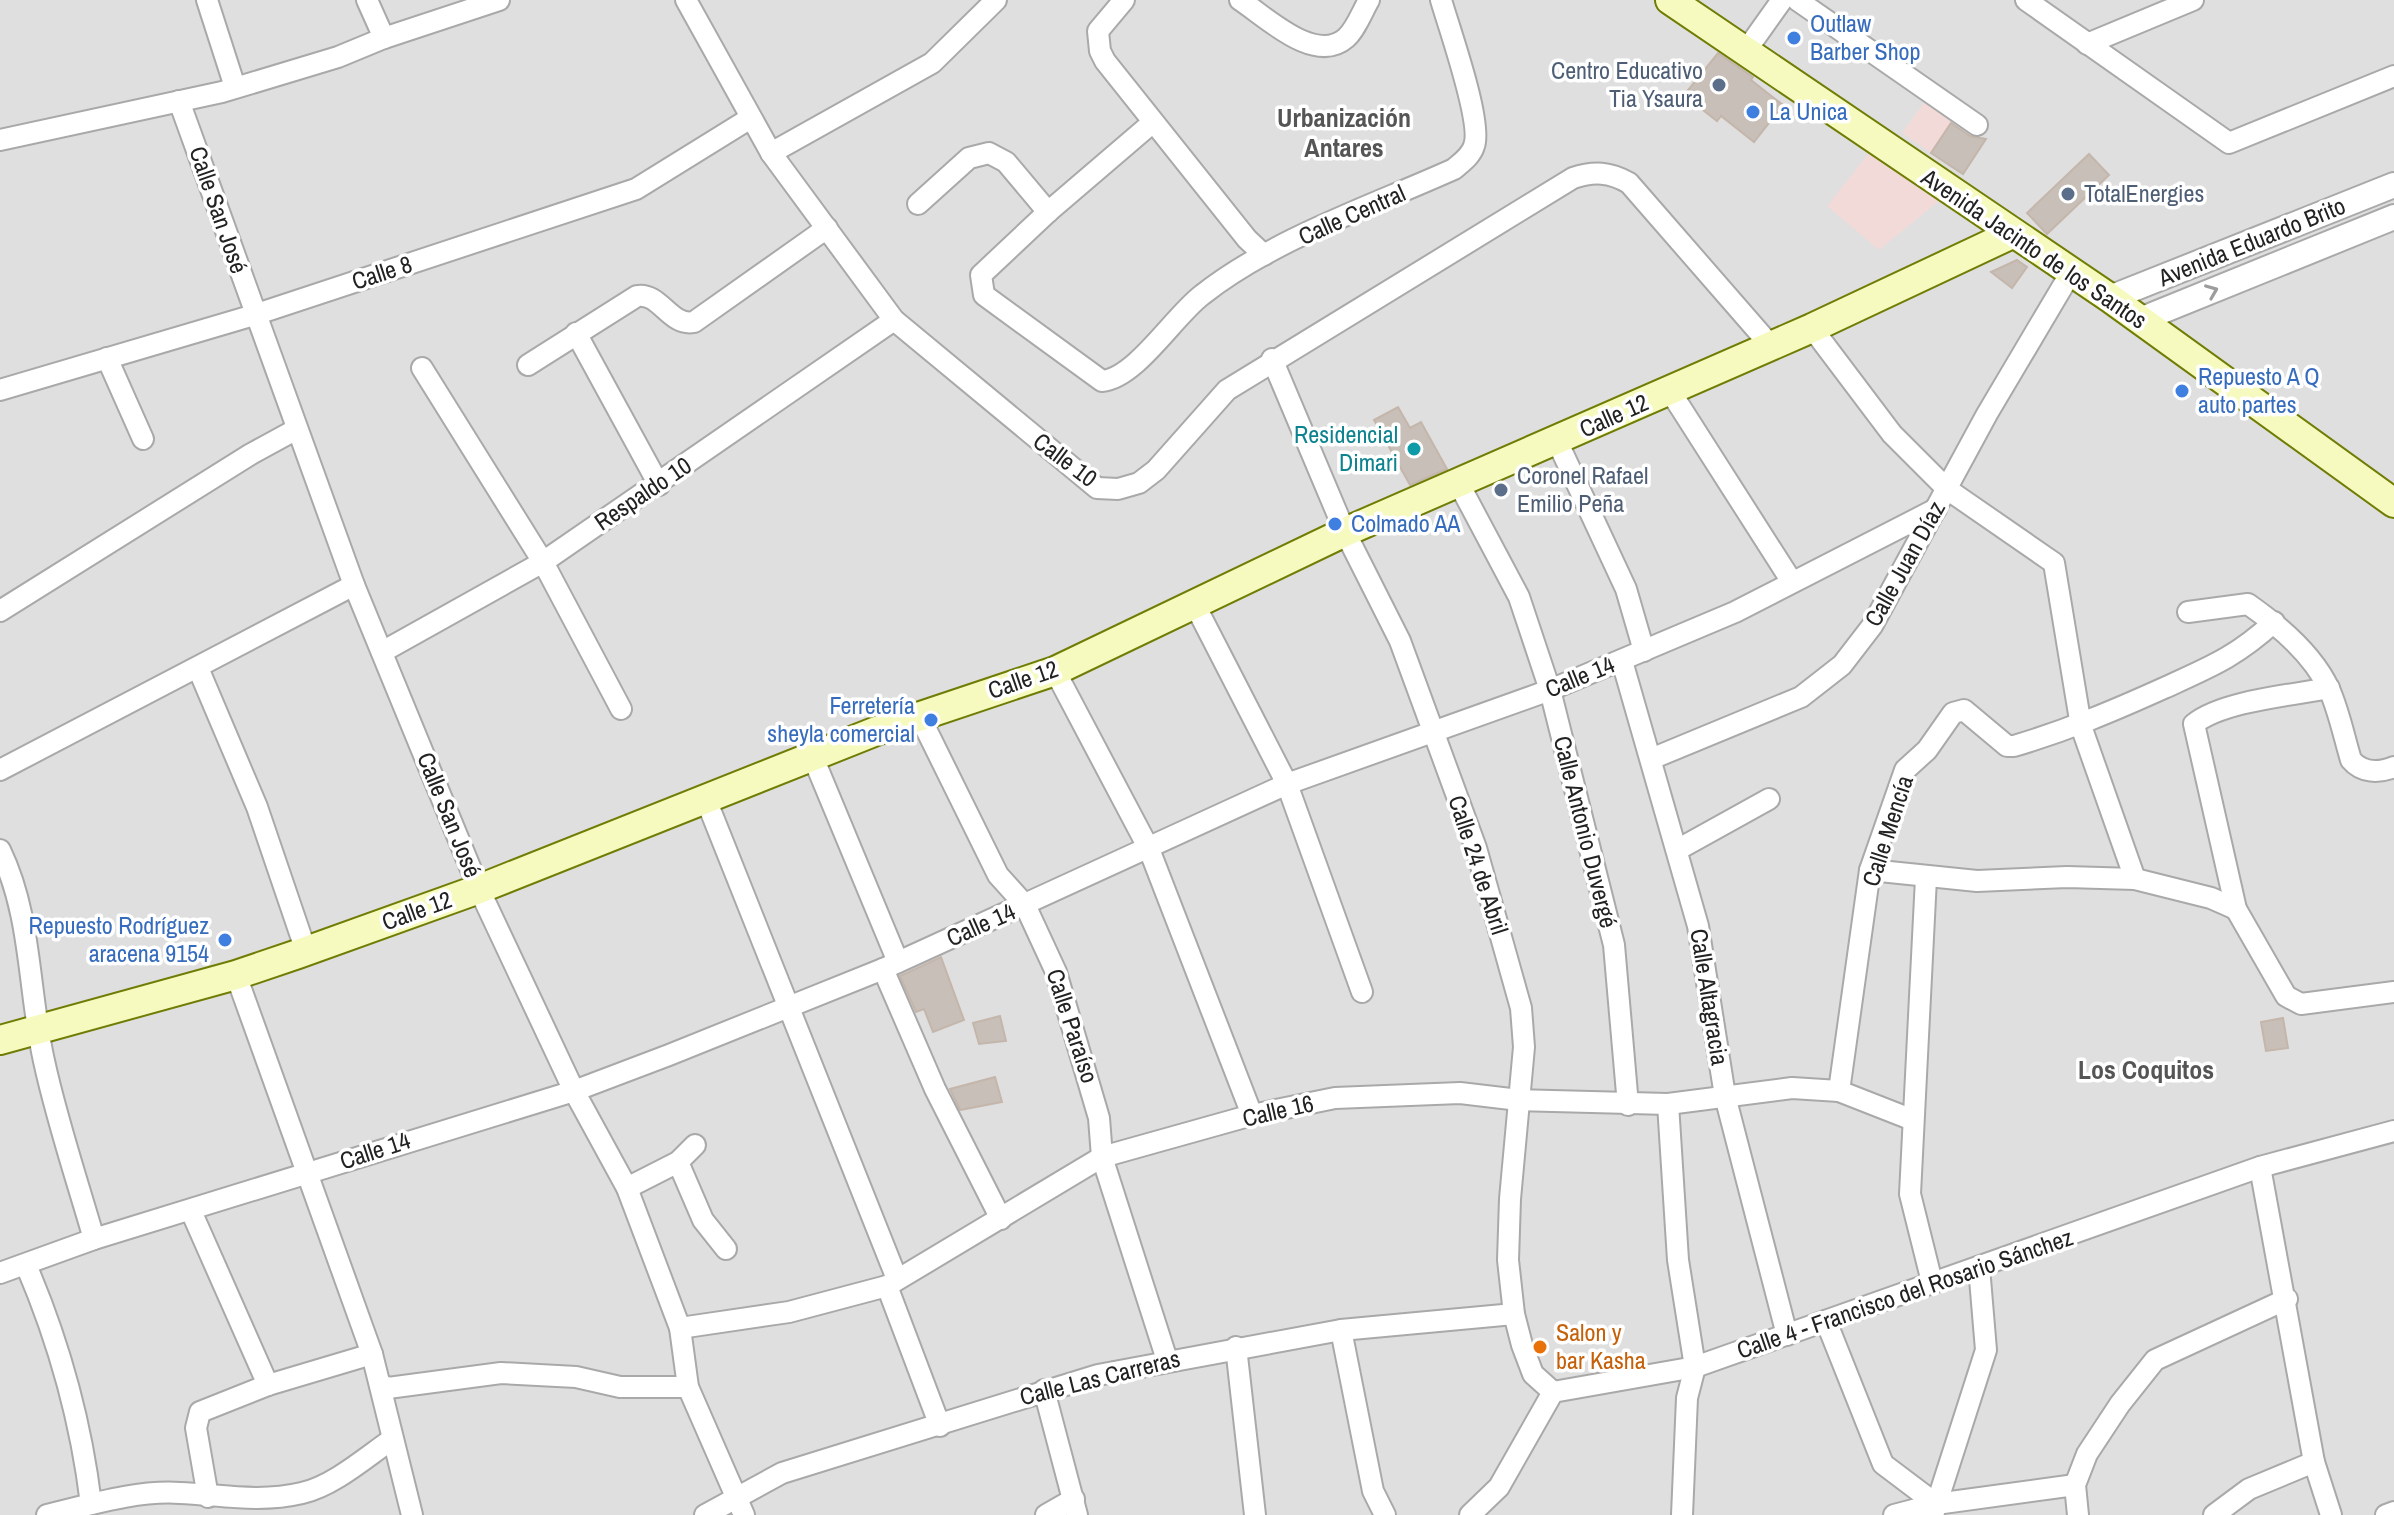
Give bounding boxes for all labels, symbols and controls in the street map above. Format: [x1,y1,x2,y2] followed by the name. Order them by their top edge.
[1810,7,1921,67] place label: Outlaw Barber Shop
[1785,29,1803,47] marker: Outlaw Barber Shop
[1551,54,1703,114] place label: Centro Educativo Tia Ysaura
[1710,76,1728,94] marker: Centro Educativo Tia Ysaura
[1769,95,1848,127] place label: La Unica
[1277,100,1411,165] district label: Urbanización Antares
[1744,103,1762,121] marker: La Unica
[182,142,256,277] street label: Calle San José
[1915,160,2154,336] street label: Avenida Jacinto de los Santos
[1293,176,1410,252] street label: Calle Central
[2084,177,2204,209] place label: TotalEnergies
[2059,185,2077,203] marker: TotalEnergies
[2153,189,2350,294] street label: Avenida Eduardo Brito
[348,247,416,297] street label: Calle 8
[2204,284,2218,301] one-way arrow
[2198,360,2319,420] place label: Repuesto A Q auto partes
[2173,382,2191,400] marker: Repuesto A Q auto partes
[1574,386,1653,444] street label: Calle 12
[1294,418,1398,478] place label: Residencial Dimari
[1027,425,1104,494] street label: Calle 10
[1405,440,1423,458] marker: Residencial Dimari
[588,449,697,537] street label: Respaldo 10
[1517,459,1648,519] place label: Coronel Rafael Emilio Peña
[1492,481,1510,499] marker: Coronel Rafael Emilio Peña
[1856,495,1952,632] street label: Calle Juan Díaz
[1351,507,1461,539] place label: Colmado AA
[1326,515,1344,533] marker: Colmado AA
[1540,648,1619,704] street label: Calle 14
[983,652,1062,706] street label: Calle 12
[767,689,915,749] place label: Ferretería sheyla comercial
[922,711,940,729] marker: Ferretería sheyla comercial
[1547,732,1625,931] street label: Calle Antonio Duvergé
[410,747,490,882] street label: Calle San José
[1854,771,1920,890] street label: Calle Mencía
[1441,791,1516,938] street label: Calle 24 de Abril
[377,883,456,937] street label: Calle 12
[941,895,1020,953] street label: Calle 14
[28,909,209,969] place label: Repuesto Rodríguez aracena 9154
[1683,926,1737,1067] street label: Calle Altagracia
[216,931,234,949] marker: Repuesto Rodríguez aracena 9154
[1039,965,1106,1087] street label: Calle Paraíso
[2078,1052,2214,1087] district label: Los Coquitos
[1239,1086,1317,1134] street label: Calle 16
[335,1124,414,1176] street label: Calle 14
[1732,1220,2077,1366] street label: Calle 4 - Francisco del Rosario Sánchez
[1556,1316,1646,1376] place label: Salon y bar Kasha
[1531,1338,1549,1356] marker: Salon y bar Kasha
[1016,1342,1183,1412] street label: Calle Las Carreras

